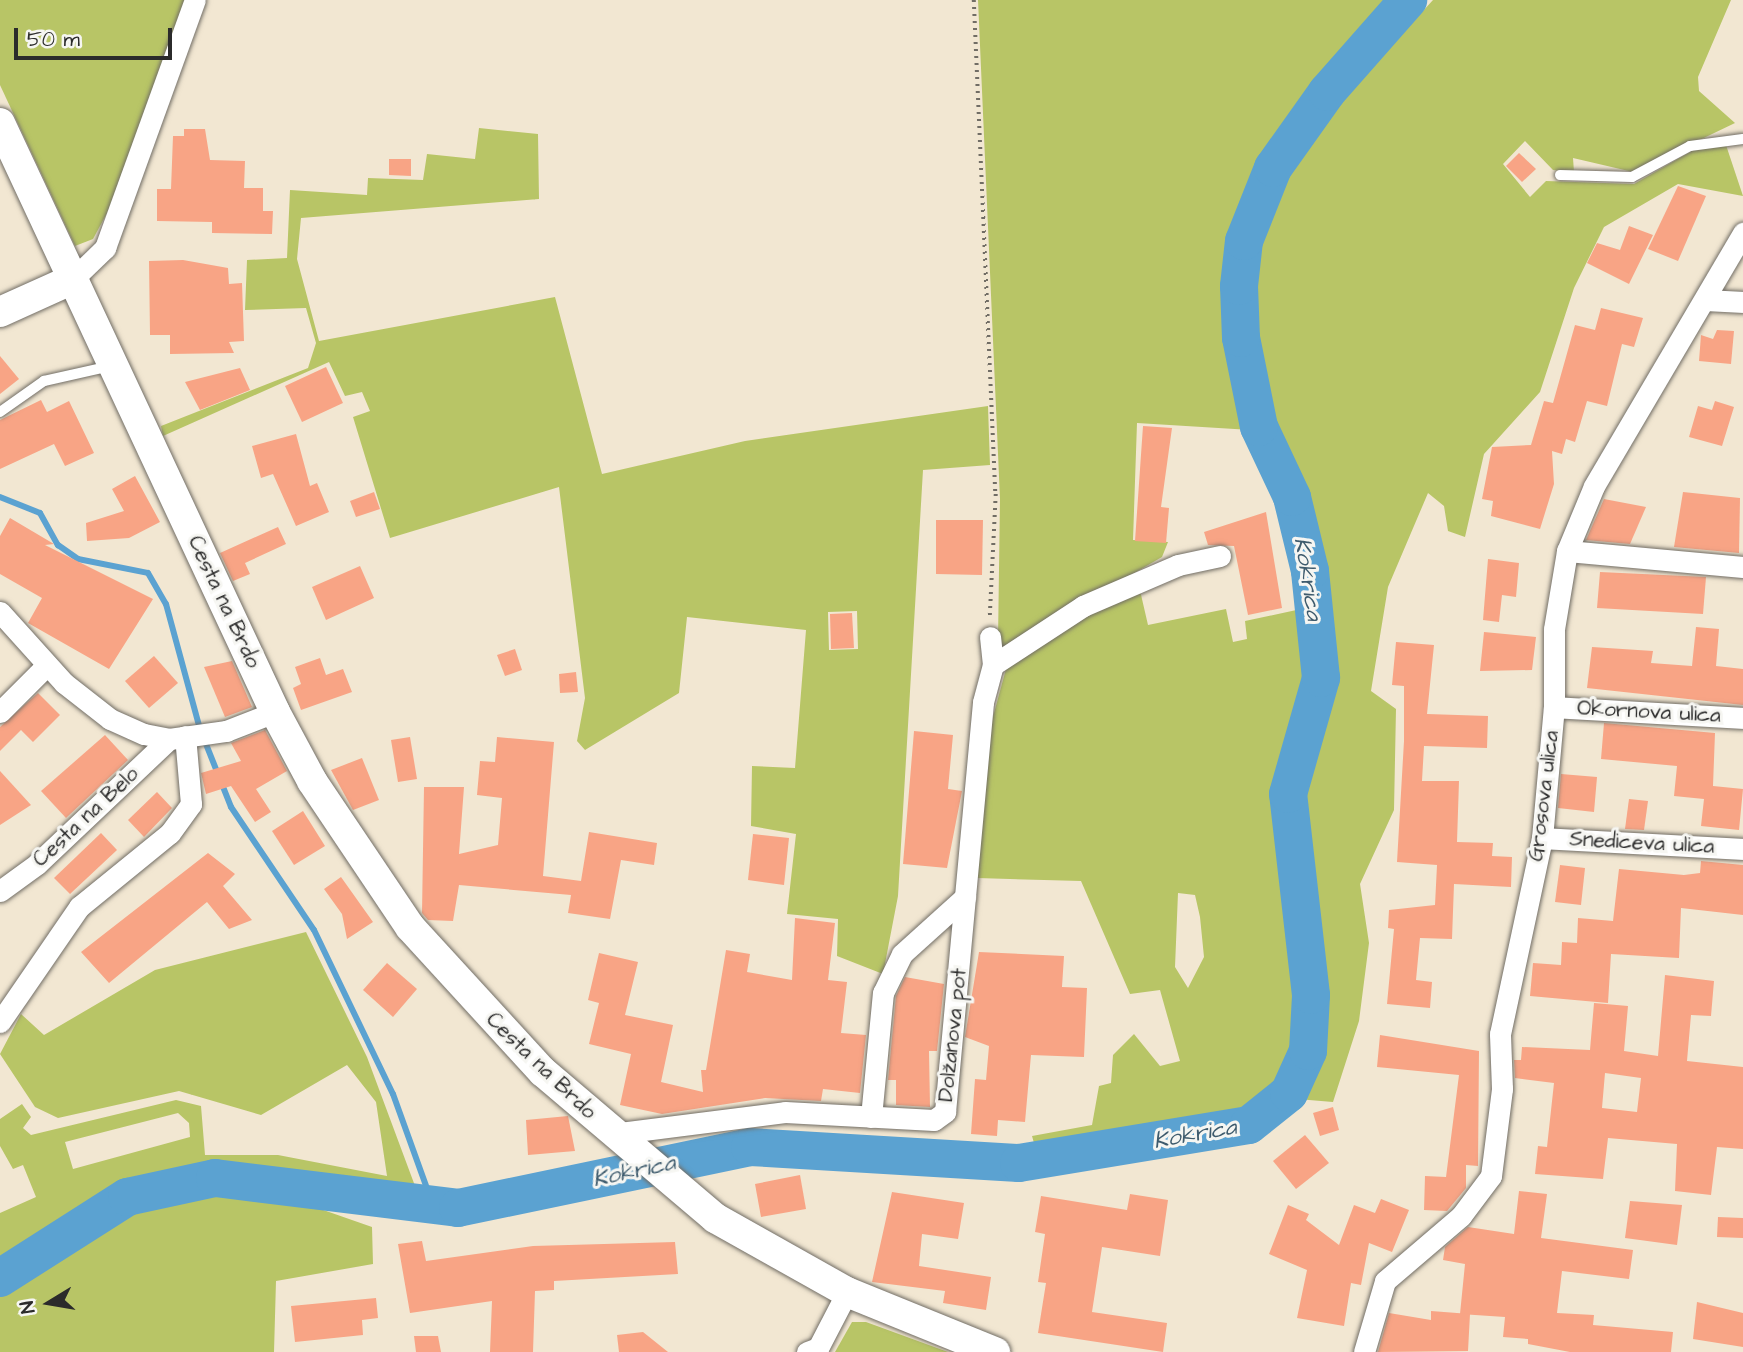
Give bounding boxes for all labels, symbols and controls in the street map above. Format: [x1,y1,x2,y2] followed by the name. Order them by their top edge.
[18,14,175,58] scale bar
[27,25,80,54] text: 50 m
[182,532,266,672] street label: Cesta na Brdo
[1288,536,1328,622] water label: Kokrica
[1577,696,1721,728] street label: Okornova ulica
[1523,729,1565,863] street label: Grosova ulica
[28,762,144,872] street label: Cesta na Belo
[1569,827,1715,859] street label: Snediceva ulica
[933,967,973,1103] street label: Dolžanova pot
[481,1007,601,1125] street label: Cesta na Brdo
[1152,1113,1238,1155] water label: Kokrica
[590,1149,678,1193] water label: Kokrica
[14,1268,84,1338] north arrow
[14,1299,42,1316] text: N

